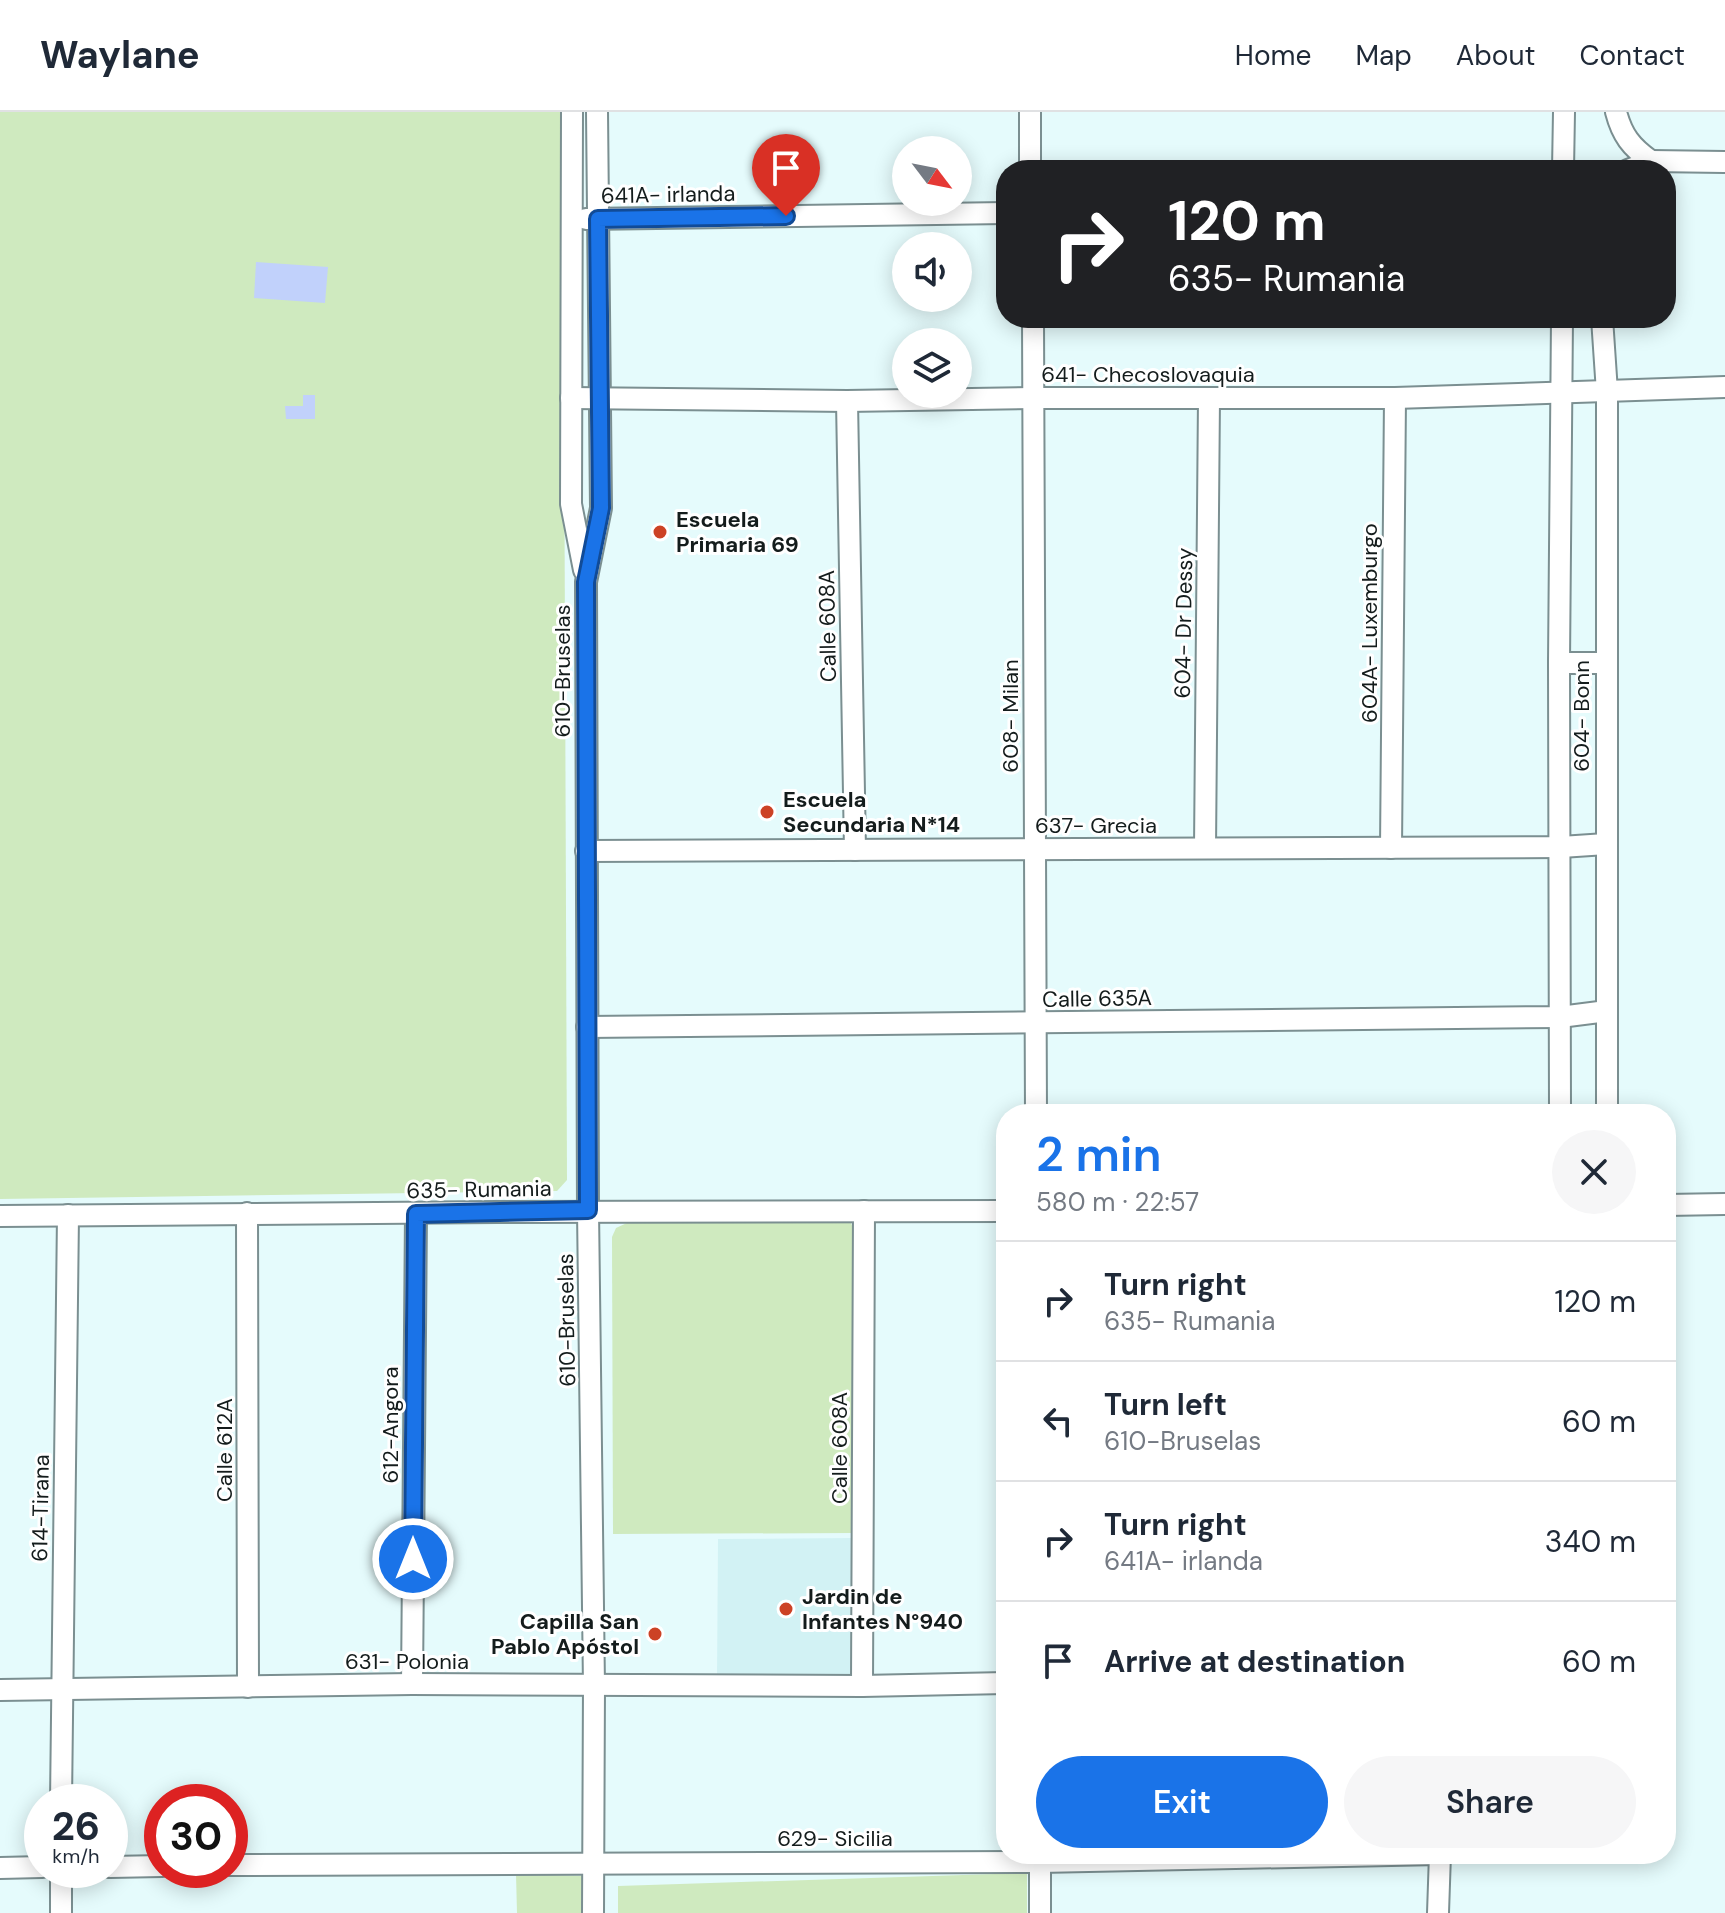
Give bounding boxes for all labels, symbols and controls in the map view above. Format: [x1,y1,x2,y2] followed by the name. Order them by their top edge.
[40,30,200,80] text: Waylane
[1235,37,1311,74] text: Home
[1355,37,1412,74] text: Map
[1456,37,1535,74] text: About
[1579,37,1685,74] text: Contact
[752,134,820,216] pin
[892,136,972,216] north arrow
[892,136,972,408] map controls
[764,146,808,190] icon: arrive
[601,179,735,210] street label: 641A- irlanda
[1168,184,1326,257] text: 120 m
[1036,192,1140,296] icon: right
[892,232,972,312] button: sound
[1168,255,1405,302] text: 635- Rumania
[892,328,972,408] button: layers
[1041,360,1255,389] street label: 641- Checoslovaquia
[676,505,799,559] place label: Escuela Primaria 69
[651,523,669,541] marker: Escuela Primaria 69
[1355,523,1384,723] street label: 604A- Luxemburgo
[1168,547,1199,699] street label: 604- Dr Dessy
[812,570,843,682] street label: Calle 608A
[548,604,577,738] street label: 610-Bruselas
[996,659,1025,773] street label: 608- Milan
[1567,660,1596,772] street label: 604- Bonn
[783,785,960,839] place label: Escuela Secundaria N*14
[758,803,776,821] marker: Escuela Secundaria N*14
[1035,811,1157,840] street label: 637- Grecia
[1042,983,1152,1014] street label: Calle 635A
[1036,1123,1162,1186] text: 2 min
[1552,1130,1636,1214] button: close
[406,1174,552,1205] street label: 635- Rumania
[1036,1185,1199,1219] text: 580 m · 22:57
[551,1253,582,1387] street label: 610-Bruselas
[1104,1265,1247,1304] text: Turn right
[1036,1279,1080,1323] icon: right
[1554,1282,1636,1321] text: 120 m
[1104,1304,1276,1338] text: 635- Rumania
[376,1367,405,1483] street label: 612-Angora
[1104,1385,1227,1424] text: Turn left
[825,1392,854,1504] street label: Calle 608A
[210,1398,239,1502] street label: Calle 612A
[1036,1399,1080,1443] icon: left
[1562,1402,1636,1441] text: 60 m
[1104,1424,1261,1458] text: 610-Bruselas
[25,1454,56,1562] street label: 614-Tirana
[1104,1505,1247,1544] text: Turn right
[371,1517,455,1601] position arrow
[1036,1519,1080,1563] icon: right
[1545,1522,1636,1561] text: 340 m
[1104,1544,1263,1578] text: 641A- irlanda
[802,1582,963,1636] place label: Jardin de Infantes N°940
[777,1600,795,1618] marker: Jardin de Infantes N°940
[491,1607,639,1661] place label: Capilla San Pablo Apóstol
[646,1625,664,1643] marker: Capilla San Pablo Apóstol
[1036,1639,1080,1683] icon: arrive
[1104,1642,1405,1681] text: Arrive at destination
[1562,1642,1636,1681] text: 60 m
[345,1647,469,1676] street label: 631- Polonia
[1036,1756,1328,1848] button: Exit
[1344,1756,1636,1848] button: Share
[144,1784,248,1888] speed limit sign: 30
[52,1800,100,1852] text: 26
[777,1824,893,1853] street label: 629- Sicilia
[52,1843,100,1869] text: km/h

